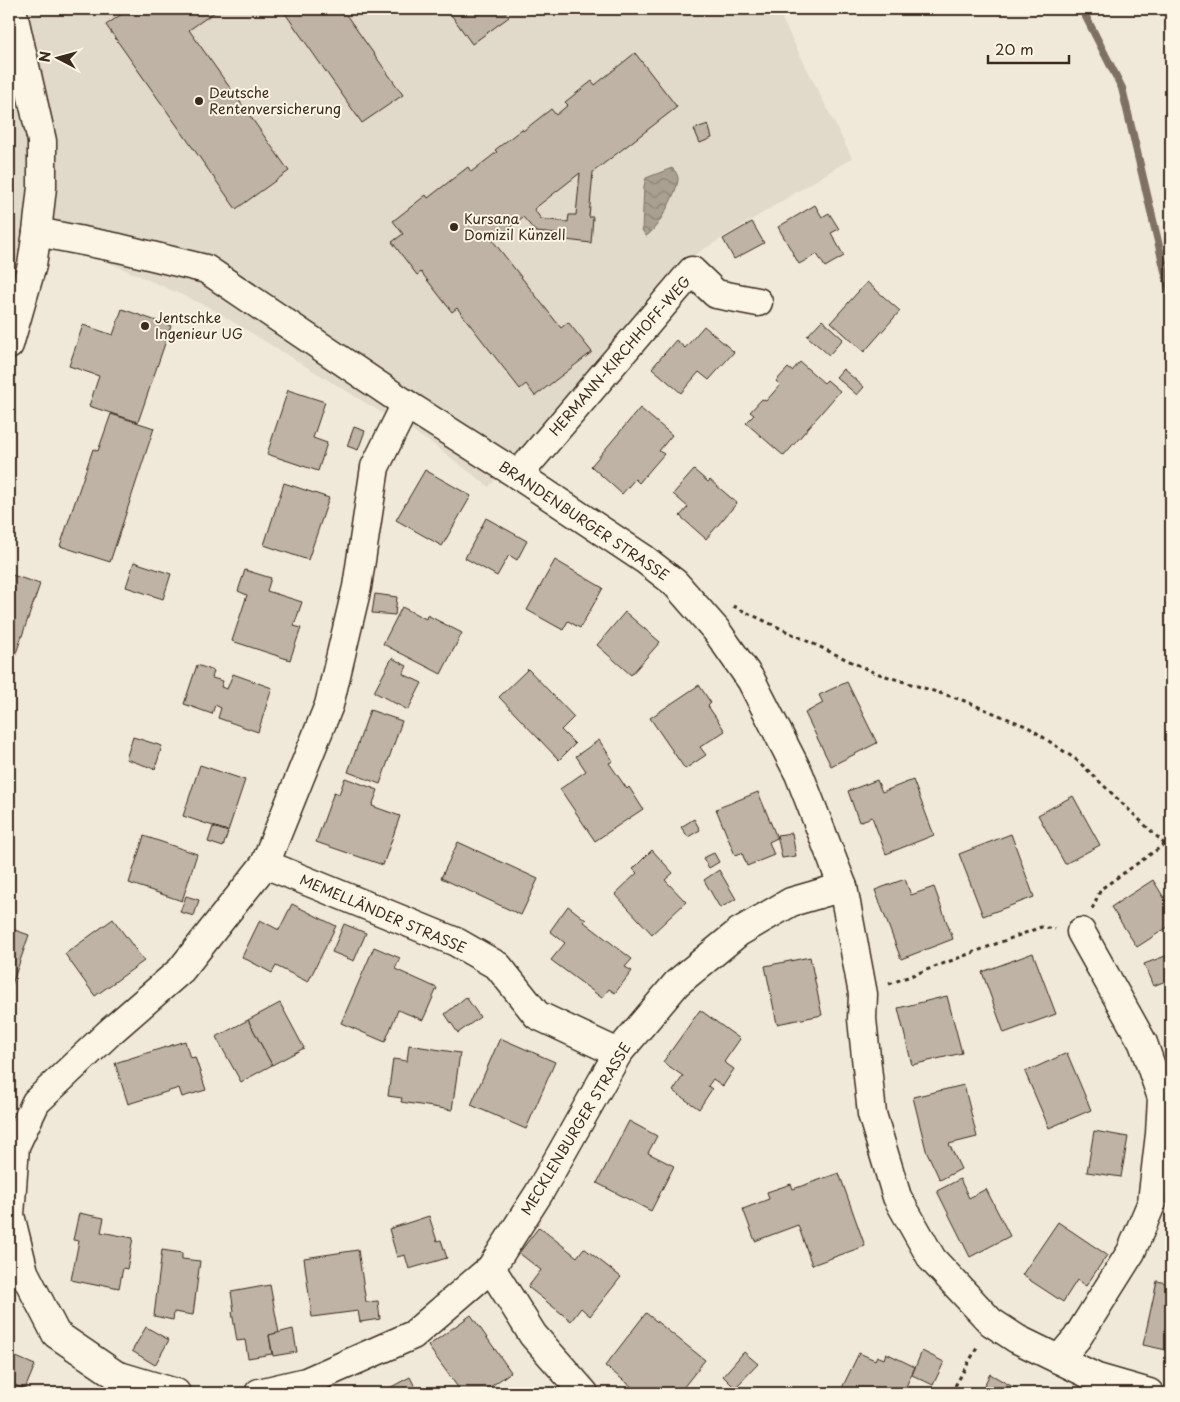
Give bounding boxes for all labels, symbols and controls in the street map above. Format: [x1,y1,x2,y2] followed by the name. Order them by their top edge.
[32,32,82,82] north arrow
[988,32,1069,64] scale bar
[995,37,1034,60] text: 20 m
[34,50,56,63] text: N
[209,82,341,119] place label: Deutsche Rentenversicherung
[193,95,205,107] marker: Deutsche Rentenversicherung
[464,208,566,245] place label: Kursana Domizil Künzell
[448,221,460,233] marker: Kursana Domizil Künzell
[544,271,695,440] street label: HERMANN-KIRCHHOFF-WEG
[155,307,243,344] place label: Jentschke Ingenieur UG
[139,320,151,332] marker: Jentschke Ingenieur UG
[495,456,674,586] street label: BRANDENBURGER STRASSE
[297,869,470,958] street label: MEMELLÄNDER STRASSE
[516,1038,636,1219] street label: MECKLENBURGER STRASSE

